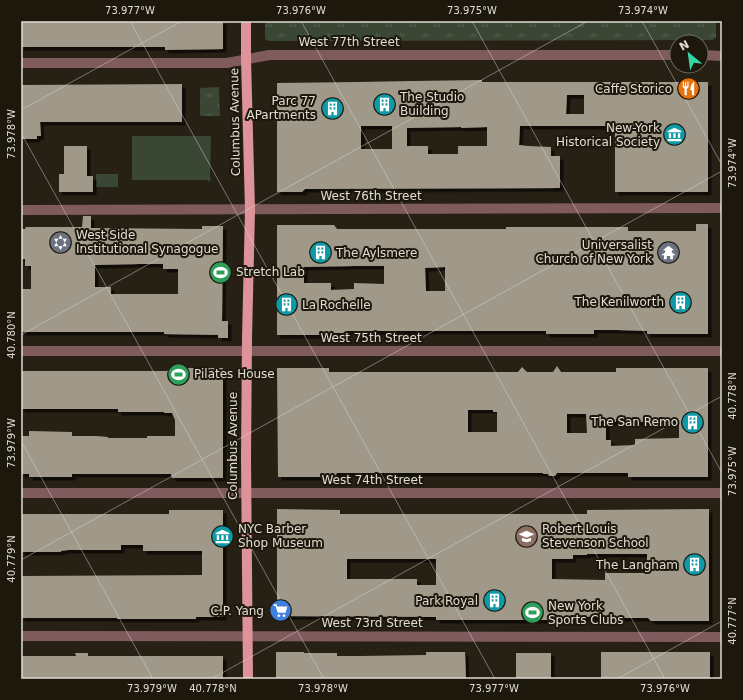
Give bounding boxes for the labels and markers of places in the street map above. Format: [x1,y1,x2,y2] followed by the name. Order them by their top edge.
[675,76,701,102] restaurant icon: Caffe Storico
[595,82,672,96] place label: Caffe Storico
[399,90,464,118] place label: The Studio Building
[372,91,398,117] building icon: The Studio Building
[246,94,316,122] place label: Parc 77 APartments
[319,95,345,121] building icon: Parc 77 APartments
[556,121,660,149] place label: New-York Historical Society
[662,122,688,148] museum icon: New-York Historical Society
[76,228,218,256] place label: West Side Institutional Synagogue
[48,229,74,255] synagogue icon: West Side Institutional Synagogue
[535,238,652,266] place label: Universalist Church of New York
[655,239,681,265] temple icon: Universalist Church of New York
[307,240,333,266] building icon: The Aylsmere
[335,246,417,260] place label: The Aylsmere
[208,259,234,285] sports icon: Stretch Lab
[236,265,305,279] place label: Stretch Lab
[667,289,693,315] building icon: The Kenilworth
[274,292,300,318] building icon: La Rochelle
[574,295,664,309] place label: The Kenilworth
[302,298,371,312] place label: La Rochelle
[166,361,192,387] sports icon: Pilates House
[194,367,275,381] place label: Pilates House
[680,409,706,435] building icon: The San Remo
[590,415,678,429] place label: The San Remo
[238,522,323,550] place label: NYC Barber Shop Museum
[542,522,649,550] place label: Robert Louis Stevenson School
[209,523,235,549] museum icon: NYC Barber Shop Museum
[514,523,540,549] school or university icon: Robert Louis Stevenson School
[681,552,707,578] building icon: The Langham
[595,558,678,572] place label: The Langham
[481,588,507,614] building icon: Park Royal
[415,594,478,608] place label: Park Royal
[267,598,293,624] supermarket icon: C.P. Yang
[548,599,623,627] place label: New York Sports Clubs
[519,600,545,626] sports icon: New York Sports Clubs
[211,604,264,618] place label: C.P. Yang

